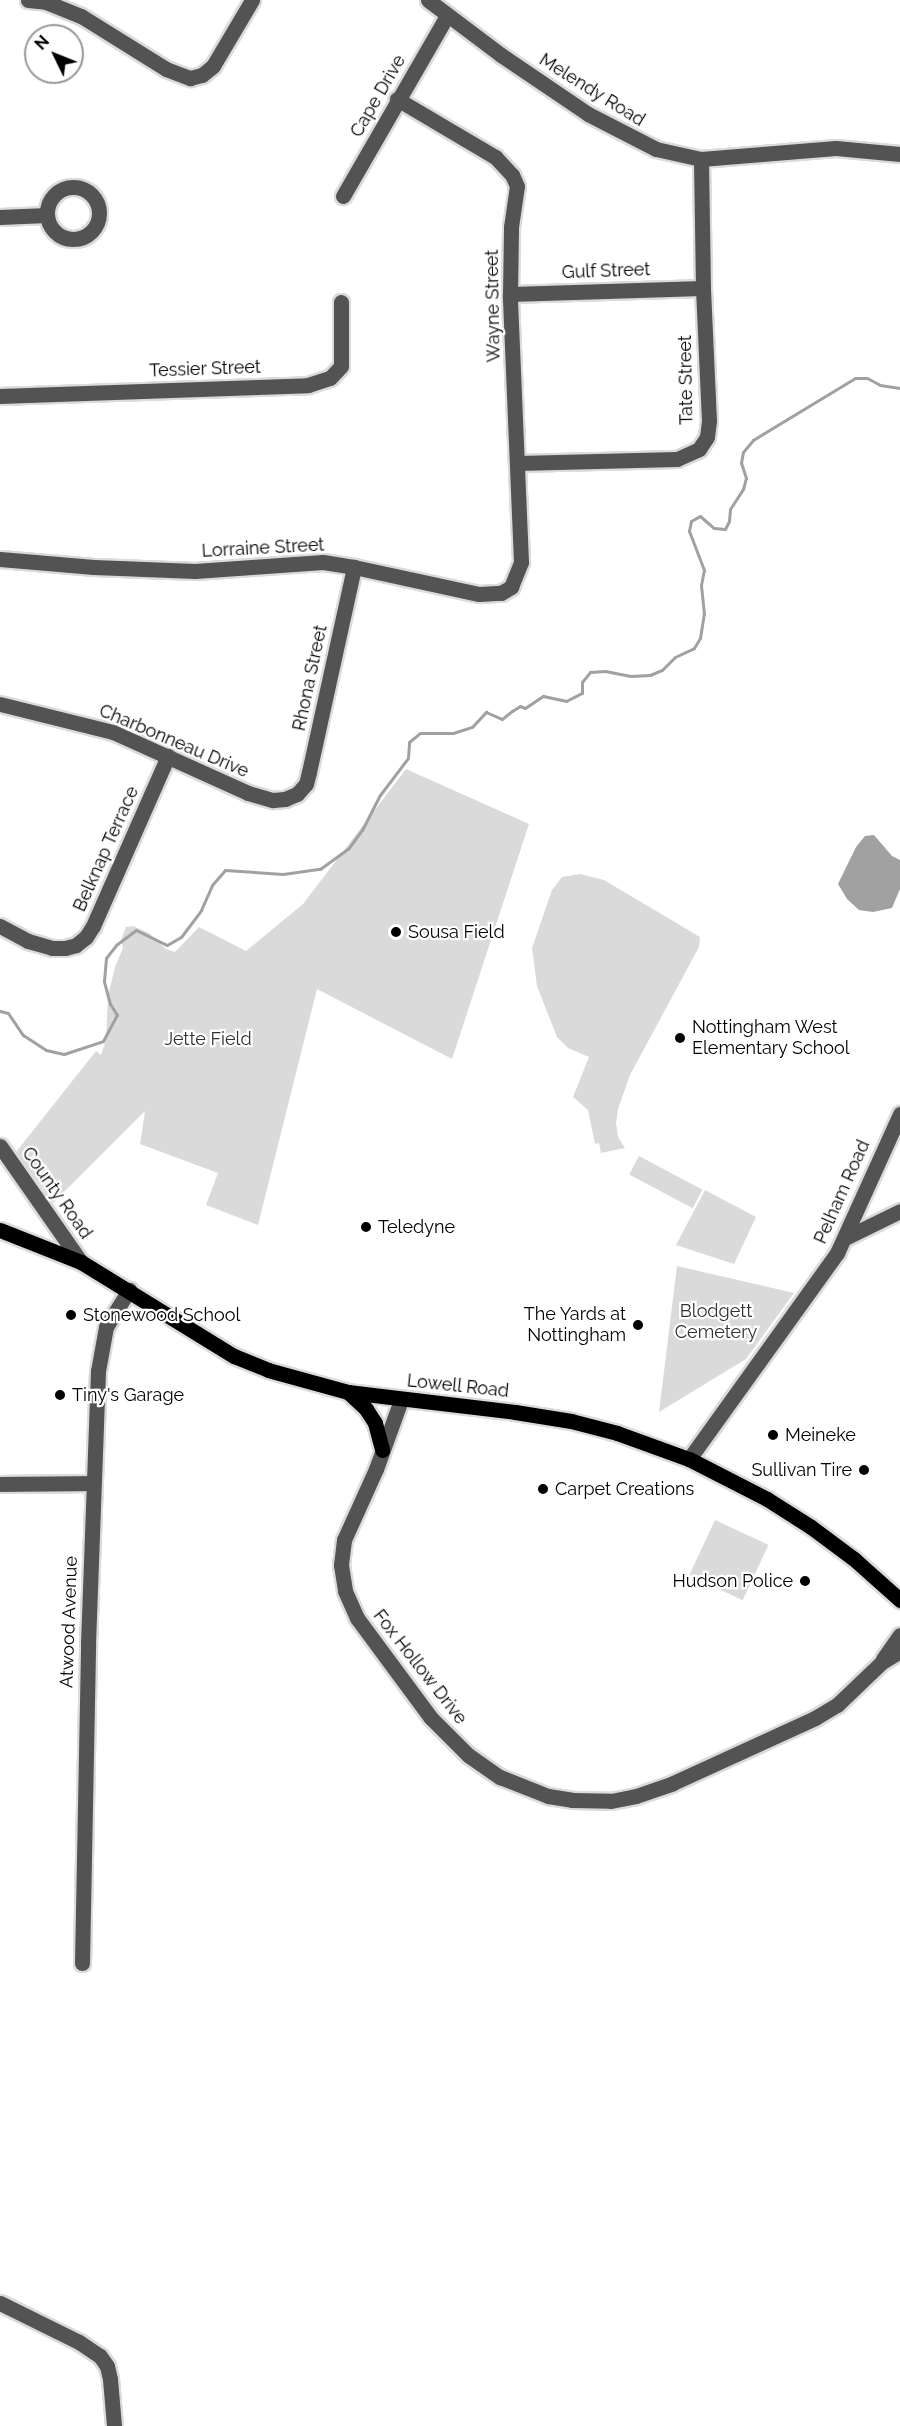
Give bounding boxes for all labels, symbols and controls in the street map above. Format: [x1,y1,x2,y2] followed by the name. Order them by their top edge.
[24,24,84,84] north arrow
[31,32,53,54] text: N
[535,49,649,131] street label: Melendy Road
[346,51,410,141] street label: Cape Drive
[481,249,505,363] street label: Wayne Street
[561,259,651,283] street label: Gulf Street
[674,335,698,425] street label: Tate Street
[149,356,261,382] street label: Tessier Street
[201,534,325,562] street label: Lorraine Street
[288,623,332,733] street label: Rhona Street
[96,700,252,782] street label: Charbonneau Drive
[69,783,143,915] street label: Belknap Terrace
[408,921,505,943] place label: Sousa Field
[389,925,403,939] marker: Sousa Field
[692,1017,850,1060] place label: Nottingham West Elementary School
[164,1028,252,1050] park label: Jette Field
[673,1031,687,1045] marker: Nottingham West Elementary School
[810,1137,874,1247] street label: Pelham Road
[17,1143,97,1243] street label: County Road
[378,1216,455,1238] place label: Teledyne
[359,1220,373,1234] marker: Teledyne
[675,1301,757,1344] park label: Blodgett Cemetery
[83,1304,240,1326] place label: Stonewood School
[523,1304,626,1346] place label: The Yards at Nottingham
[64,1308,78,1322] marker: Stonewood School
[631,1318,645,1332] marker: The Yards at Nottingham
[406,1370,510,1402] street label: Lowell Road
[72,1384,184,1406] place label: Tiny's Garage
[53,1388,67,1402] marker: Tiny's Garage
[785,1424,856,1446] place label: Meineke
[766,1428,780,1442] marker: Meineke
[751,1459,852,1481] place label: Sullivan Tire
[857,1463,871,1477] marker: Sullivan Tire
[555,1478,694,1500] place label: Carpet Creations
[536,1482,550,1496] marker: Carpet Creations
[56,1555,82,1689] street label: Atwood Avenue
[672,1570,793,1592] place label: Hudson Police
[798,1574,812,1588] marker: Hudson Police
[368,1605,472,1729] street label: Fox Hollow Drive

